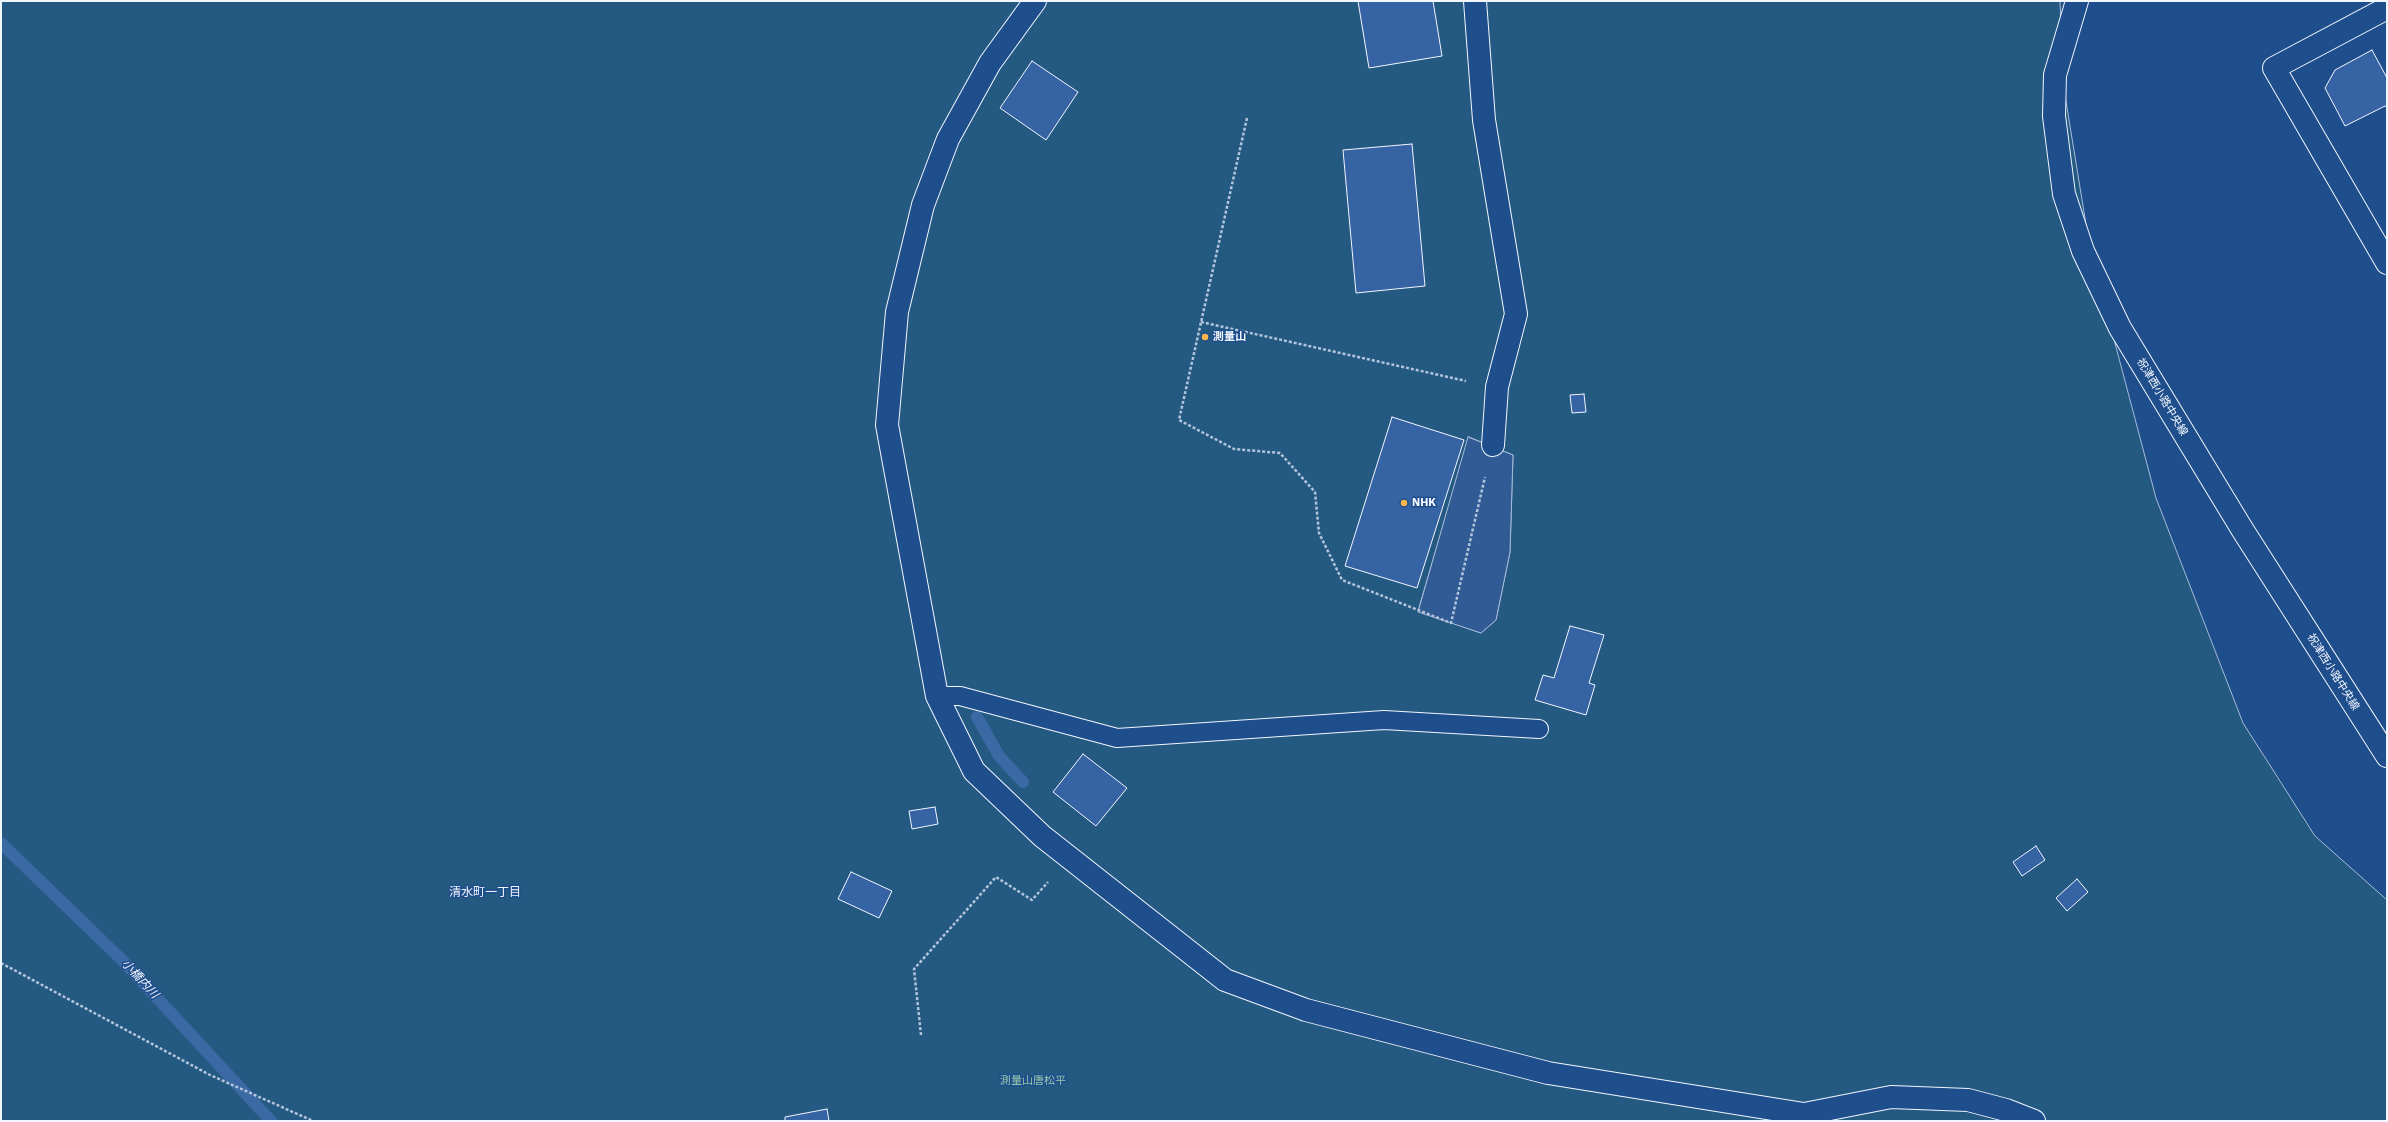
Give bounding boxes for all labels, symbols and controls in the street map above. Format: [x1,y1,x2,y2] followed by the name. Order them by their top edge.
[1213,330,1246,344] place label: 測量山
[1200,332,1210,342] marker: 測量山
[2134,356,2190,438] street label: 祝津西小路中央線
[1412,496,1436,510] place label: NHK
[1399,498,1409,508] marker: NHK
[2304,631,2362,713] street label: 祝津西小路中央線
[449,885,521,899] district label: 清水町一丁目
[118,957,162,1001] water label: 小橋内川
[1000,1074,1066,1088] park label: 測量山唐松平

